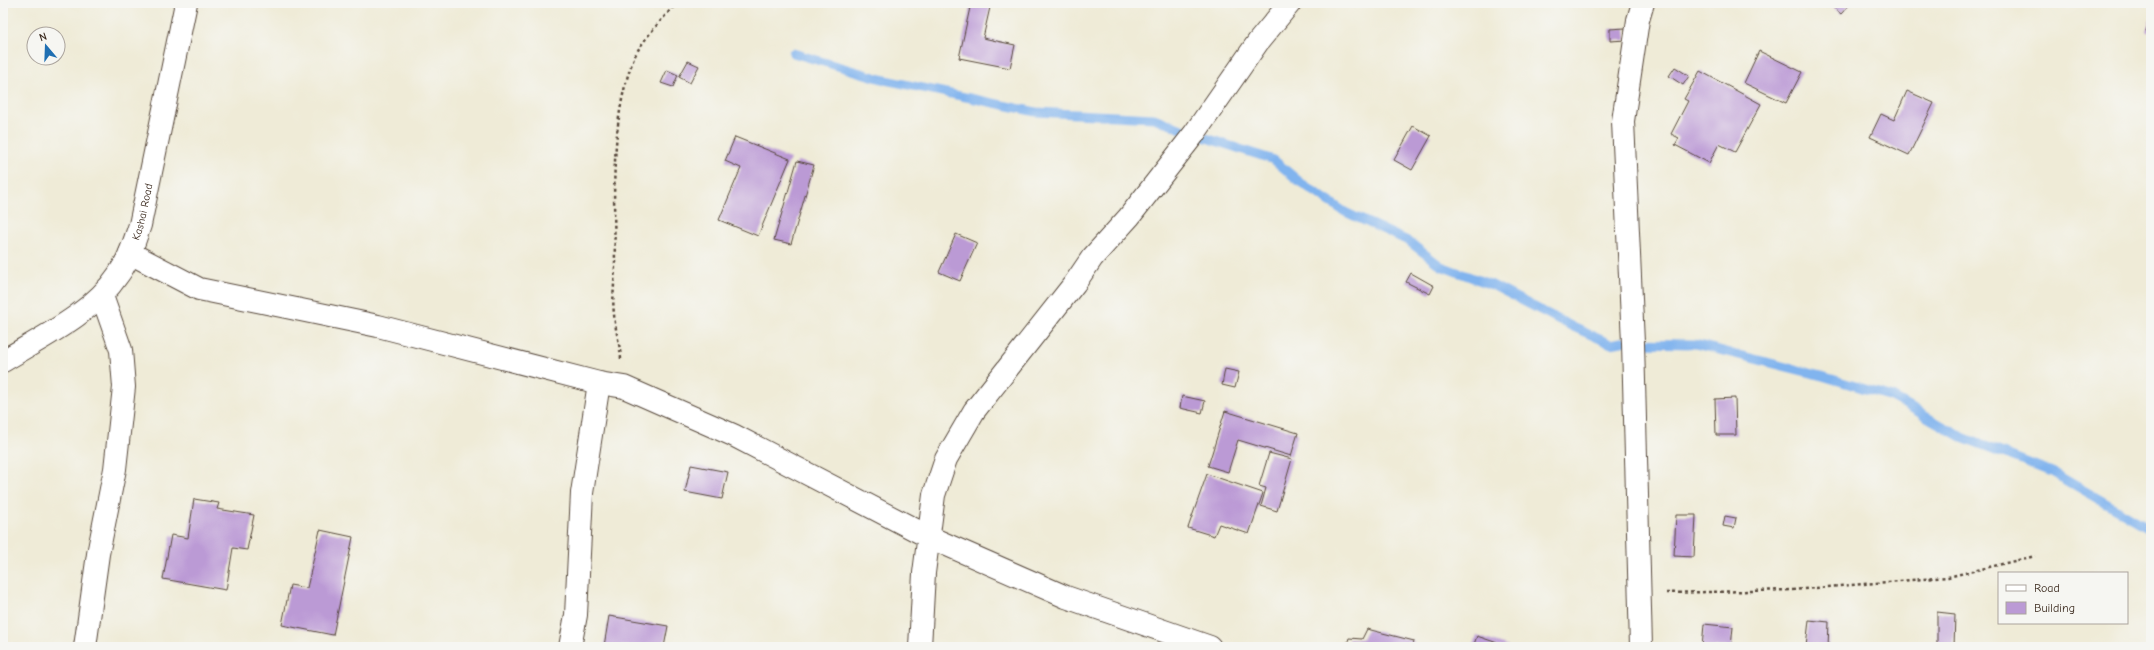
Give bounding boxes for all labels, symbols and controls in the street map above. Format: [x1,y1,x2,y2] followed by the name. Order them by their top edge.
[26,26,66,66] north arrow
[37,30,48,44] text: N
[129,182,155,242] street label: Kashai Road
[1998,572,2128,624] legend
[2034,581,2060,595] text: Road
[2034,601,2075,615] text: Building

